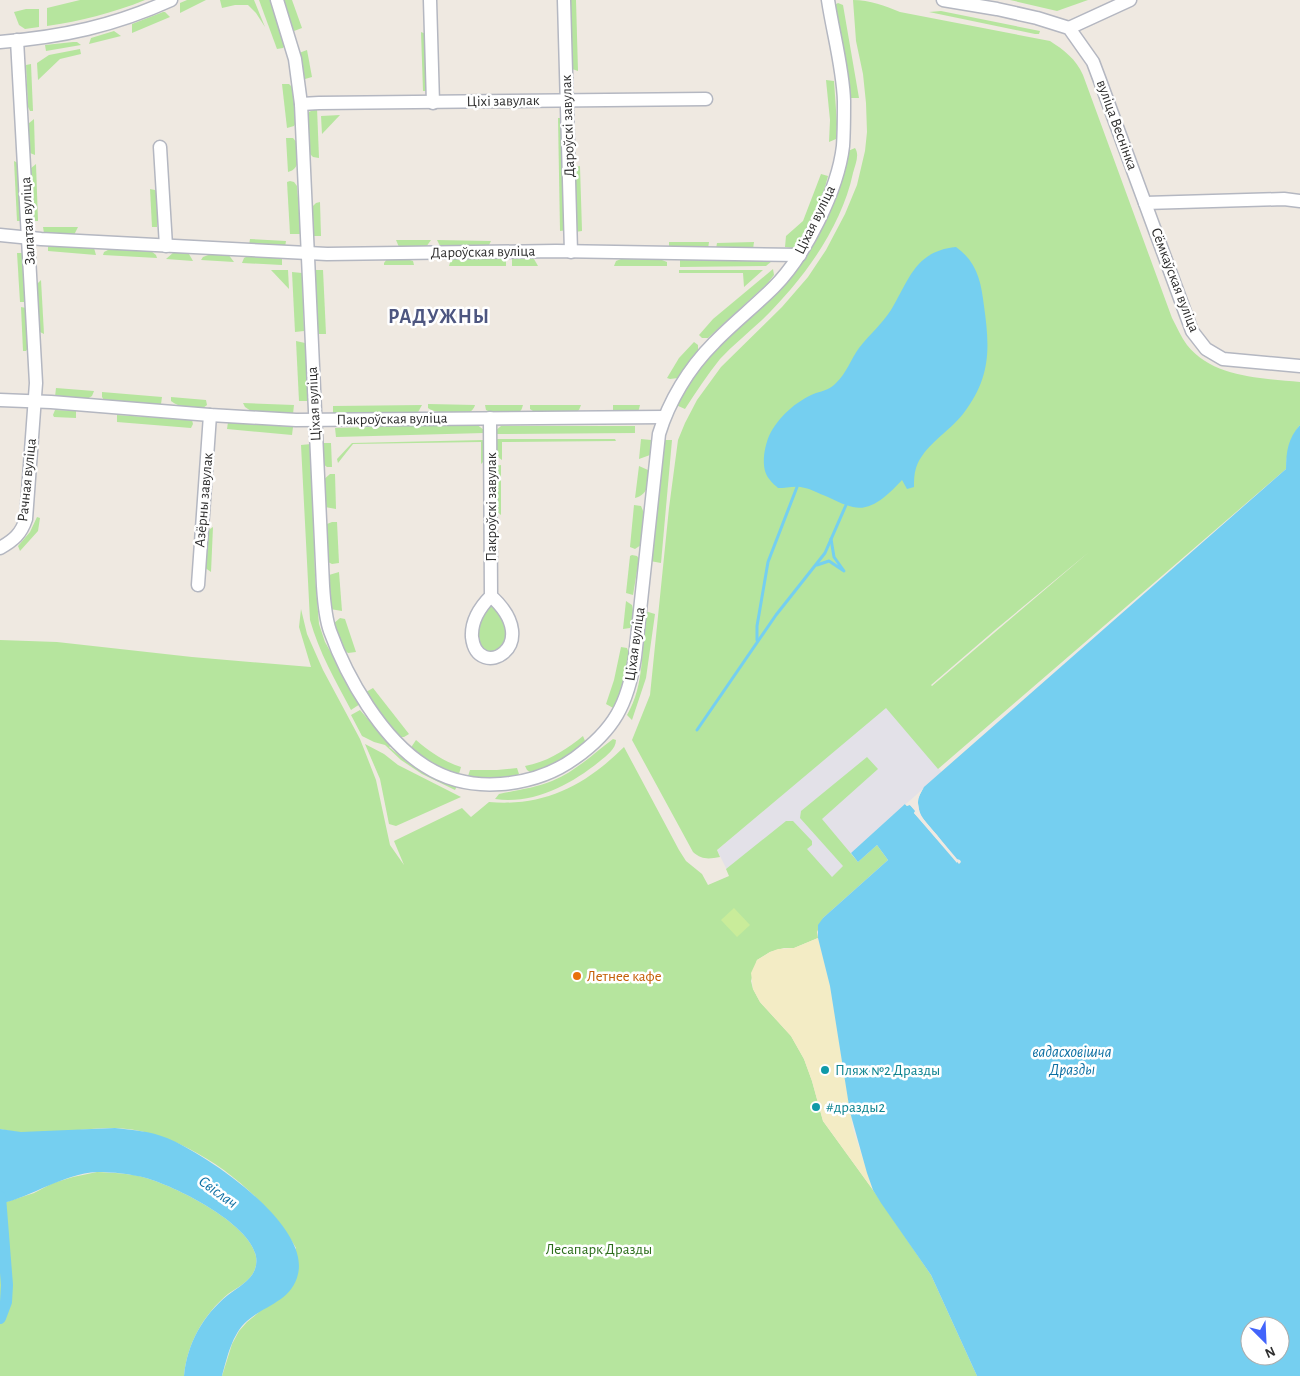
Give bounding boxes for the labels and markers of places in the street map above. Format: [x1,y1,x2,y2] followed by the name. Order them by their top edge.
[587,969,662,984] place label: Летнее кафе
[571,970,583,982] marker: Летнее кафе
[835,1063,940,1078] place label: Пляж №2 Дразды
[819,1064,831,1076] marker: Пляж №2 Дразды
[826,1100,885,1115] place label: #дразды2
[810,1101,822,1113] marker: #дразды2

